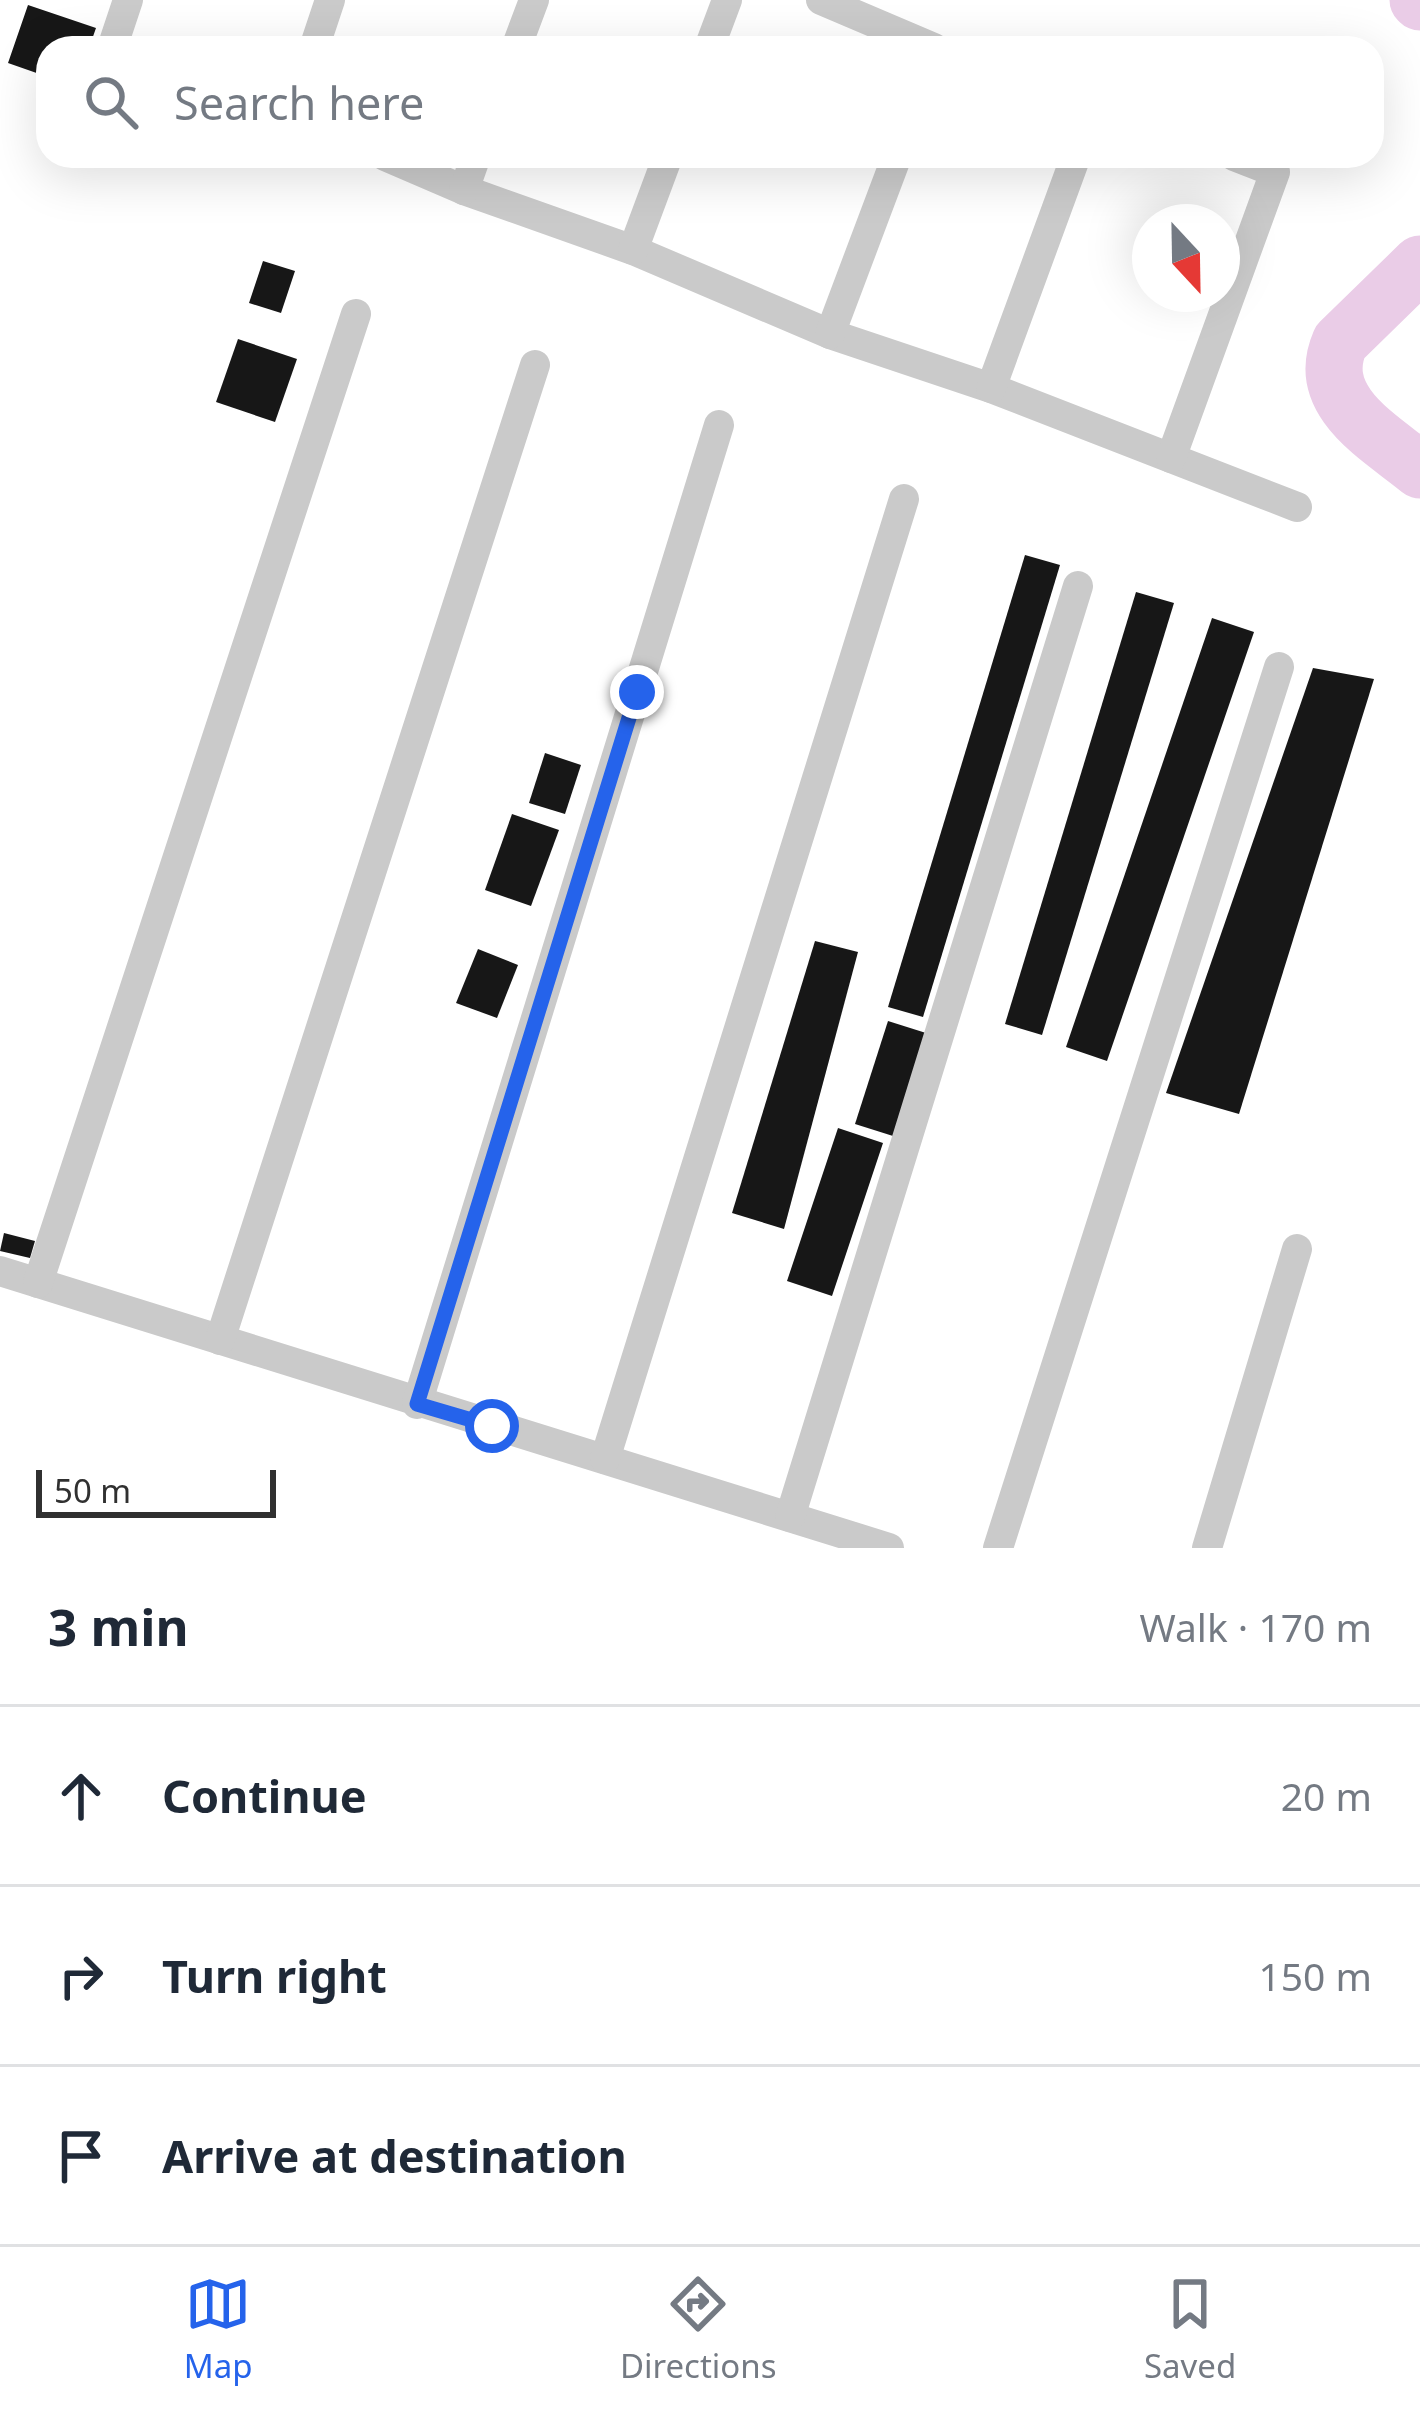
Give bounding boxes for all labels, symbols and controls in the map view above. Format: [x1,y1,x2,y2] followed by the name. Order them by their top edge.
[36,36,1384,168] search box
[78,69,144,135] icon: search
[174,72,424,133] text: Search here
[1132,204,1240,312] north arrow
[610,665,664,719] route end
[465,1399,519,1453] route start
[36,1464,276,1517] scale bar
[54,1468,131,1513] text: 50 m
[48,1591,189,1661] text: 3 min
[1139,1600,1372,1653] text: Walk · 170 m
[48,1763,114,1829] icon: ahead
[162,1765,367,1826] text: Continue
[1281,1769,1372,1822] text: 20 m
[48,1943,114,2009] icon: right
[162,1945,387,2006] text: Turn right
[1258,1949,1372,2002] text: 150 m
[48,2123,114,2189] icon: arrive
[162,2125,627,2186] text: Arrive at destination
[184,2271,252,2388] tab: Map
[620,2271,777,2388] tab: Directions
[1144,2271,1236,2388] tab: Saved

